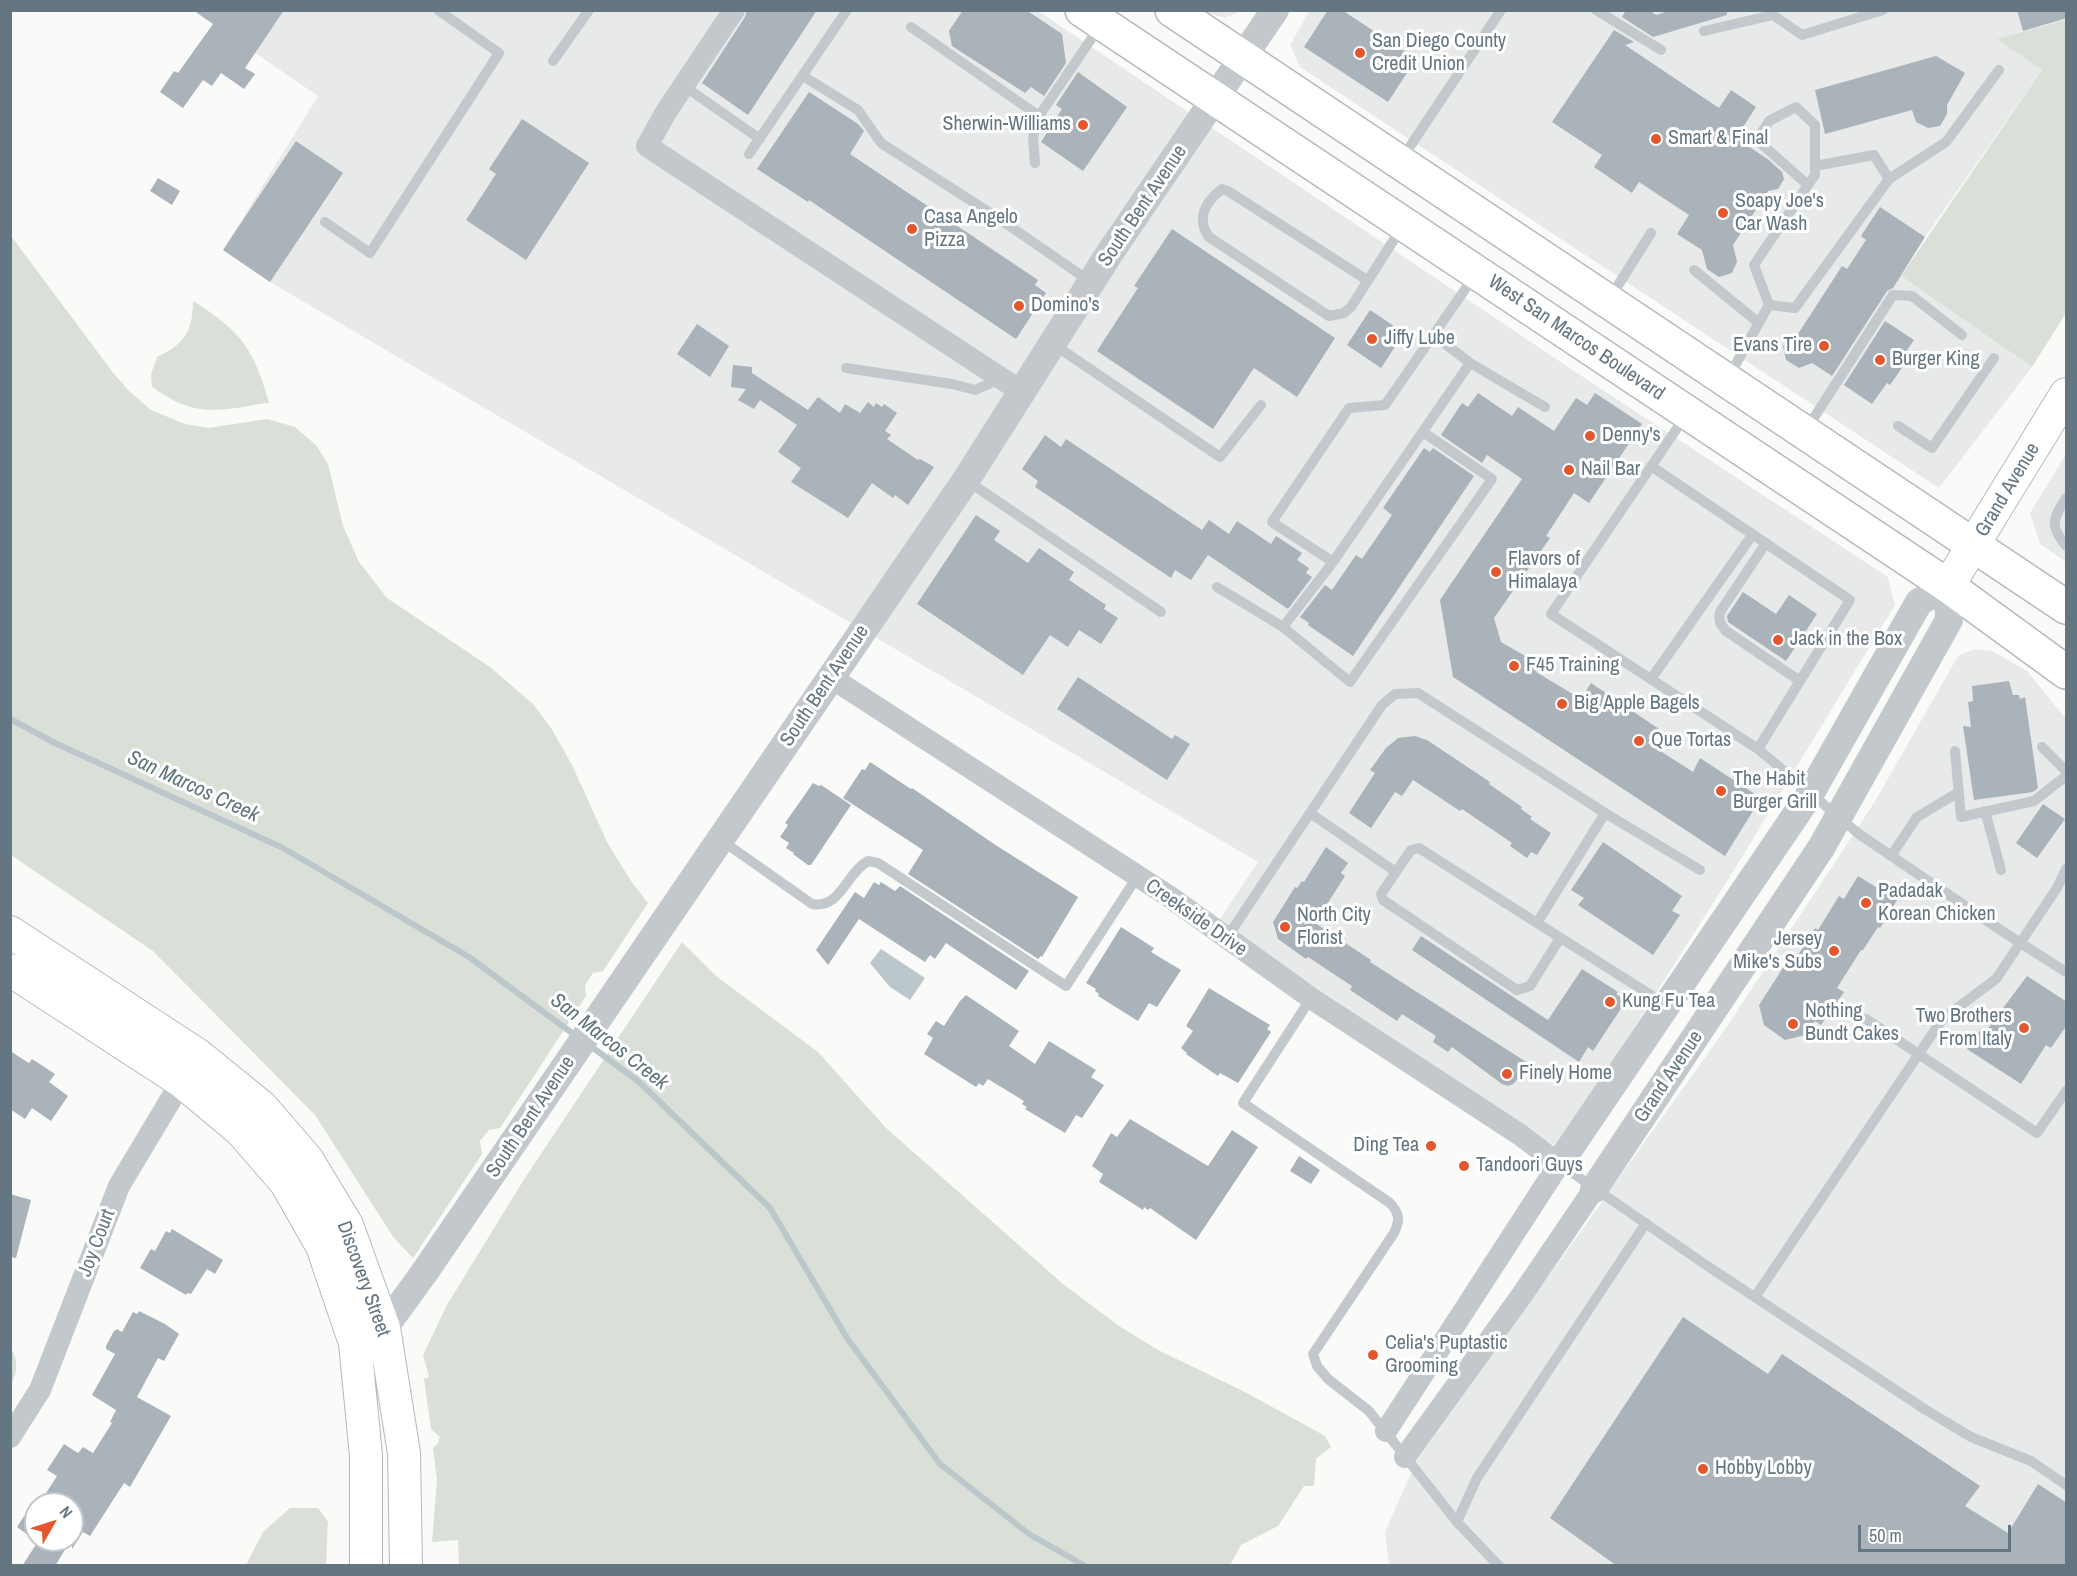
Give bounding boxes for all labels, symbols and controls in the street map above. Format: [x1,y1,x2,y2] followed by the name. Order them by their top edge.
[1372,30,1506,77] place label: San Diego County Credit Union
[1353,46,1367,60] marker: San Diego County Credit Union
[943,113,1071,137] place label: Sherwin-Williams
[1076,118,1090,132] marker: Sherwin-Williams
[1668,127,1768,151] place label: Smart & Final
[1649,132,1663,146] marker: Smart & Final
[1094,141,1192,271] street label: South Bent Avenue
[1735,190,1824,237] place label: Soapy Joe's Car Wash
[924,206,1018,253] place label: Casa Angelo Pizza
[1716,206,1730,220] marker: Soapy Joe's Car Wash
[905,222,919,236] marker: Casa Angelo Pizza
[1483,270,1669,406] street label: West San Marcos Boulevard
[1031,294,1100,318] place label: Domino's
[1012,299,1026,313] marker: Domino's
[1384,327,1455,351] place label: Jiffy Lube
[1365,332,1379,346] marker: Jiffy Lube
[1733,334,1812,358] place label: Evans Tire
[1817,339,1831,353] marker: Evans Tire
[1892,348,1980,372] place label: Burger King
[1873,353,1887,367] marker: Burger King
[1602,424,1661,448] place label: Denny's
[1583,429,1597,443] marker: Denny's
[1971,439,2045,541] street label: Grand Avenue
[1581,458,1640,482] place label: Nail Bar
[1562,463,1576,477] marker: Nail Bar
[1508,548,1580,595] place label: Flavors of Himalaya
[1489,565,1503,579] marker: Flavors of Himalaya
[776,621,874,751] street label: South Bent Avenue
[1790,628,1902,652] place label: Jack in the Box
[1771,633,1785,647] marker: Jack in the Box
[1526,654,1619,678] place label: F45 Training
[1507,659,1521,673] marker: F45 Training
[1574,692,1700,716] place label: Big Apple Bagels
[1555,697,1569,711] marker: Big Apple Bagels
[1651,729,1731,753] place label: Que Tortas
[1632,734,1646,748] marker: Que Tortas
[123,745,263,829] water label: San Marcos Creek
[1733,768,1817,815] place label: The Habit Burger Grill
[1714,784,1728,798] marker: The Habit Burger Grill
[1141,874,1251,962] street label: Creekside Drive
[1878,880,1996,927] place label: Padadak Korean Chicken
[1859,896,1873,910] marker: Padadak Korean Chicken
[1297,904,1371,951] place label: North City Florist
[1278,920,1292,934] marker: North City Florist
[1733,928,1822,975] place label: Jersey Mike's Subs
[1827,944,1841,958] marker: Jersey Mike's Subs
[545,988,673,1096] water label: San Marcos Creek
[1622,990,1715,1014] place label: Kung Fu Tea
[1603,995,1617,1009] marker: Kung Fu Tea
[1805,1000,1899,1047] place label: Nothing Bundt Cakes
[1915,1005,2012,1052] place label: Two Brothers From Italy
[1786,1017,1800,1031] marker: Nothing Bundt Cakes
[2017,1021,2031,1035] marker: Two Brothers From Italy
[1630,1027,1708,1127] street label: Grand Avenue
[482,1052,580,1182] street label: South Bent Avenue
[1519,1062,1612,1086] place label: Finely Home
[1500,1067,1514,1081] marker: Finely Home
[1353,1134,1419,1158] place label: Ding Tea
[1424,1139,1438,1153] marker: Ding Tea
[1476,1154,1583,1178] place label: Tandoori Guys
[1457,1159,1471,1173] marker: Tandoori Guys
[73,1206,121,1280] street label: Joy Court
[331,1218,395,1340] street label: Discovery Street
[1385,1332,1508,1379] place label: Celia's Puptastic Grooming
[1366,1348,1380,1362] marker: Celia's Puptastic Grooming
[1715,1457,1812,1481] place label: Hobby Lobby
[1696,1462,1710,1476] marker: Hobby Lobby
[24,1492,84,1552] north arrow
[55,1501,78,1523] text: N
[1861,1513,2014,1551] scale bar
[1869,1523,1902,1548] text: 50 m

